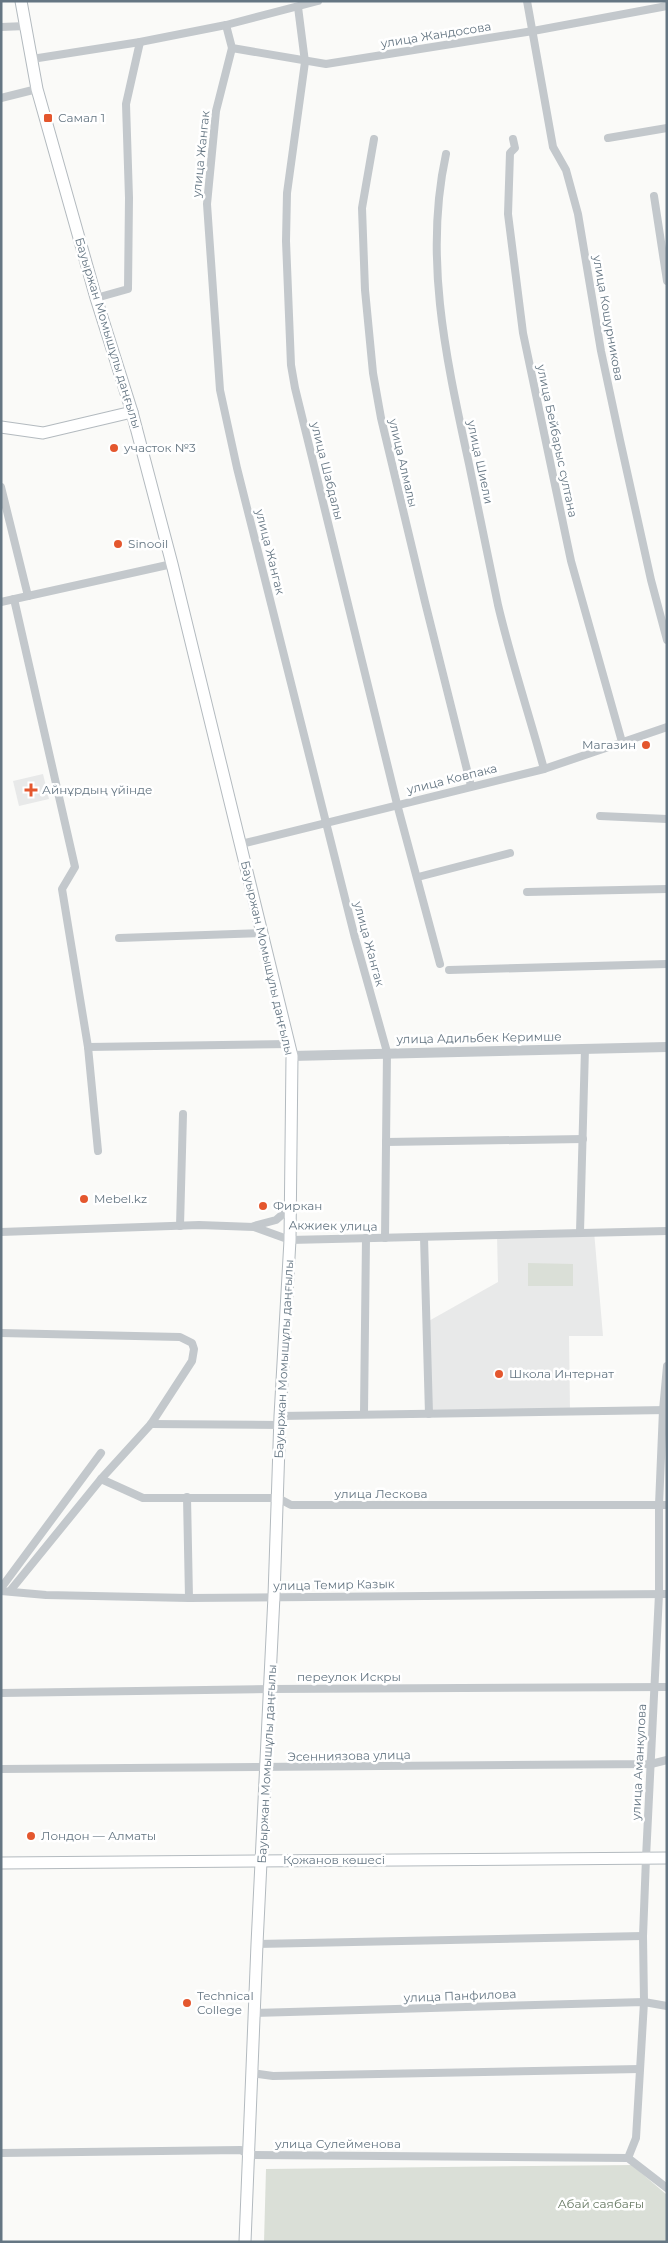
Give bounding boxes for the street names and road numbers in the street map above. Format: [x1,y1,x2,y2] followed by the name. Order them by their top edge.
[379,18,492,51] street label: улица Жандосова
[188,110,213,199] street label: улица Жангак
[72,235,145,430] street label: Бауыржан Момышұлы даңғылы
[590,253,627,382] street label: улица Кошурникова
[534,362,581,519] street label: улица Бейбарыс султана
[386,416,421,509] street label: улица Алмалы
[464,418,497,505] street label: улица Шиели
[308,419,347,521] street label: улица Шабдалы
[252,507,288,596] street label: улица Жангак
[404,760,499,797] street label: улица Ковпака
[238,859,297,1057] street label: Бауыржан Момышұлы даңғылы
[351,899,388,988] street label: улица Жангак
[395,1029,562,1046] street label: улица Адильбек Керимше
[288,1217,378,1234] street label: Акжиек улица
[271,1259,296,1459] street label: Бауыржан Момышұлы даңғылы
[334,1486,427,1501] street label: улица Лескова
[272,1576,395,1593] street label: улица Темир Казык
[254,1664,279,1864] street label: Бауыржан Момышұлы даңғылы
[297,1669,401,1684] street label: переулок Искры
[628,1703,649,1822] street label: улица Аманкулова
[287,1747,411,1764] street label: Эсенниязова улица
[283,1852,385,1867] street label: Қожанов көшесі
[402,1986,517,2005] street label: улица Панфилова
[274,2136,401,2151] street label: улица Сулейменова

